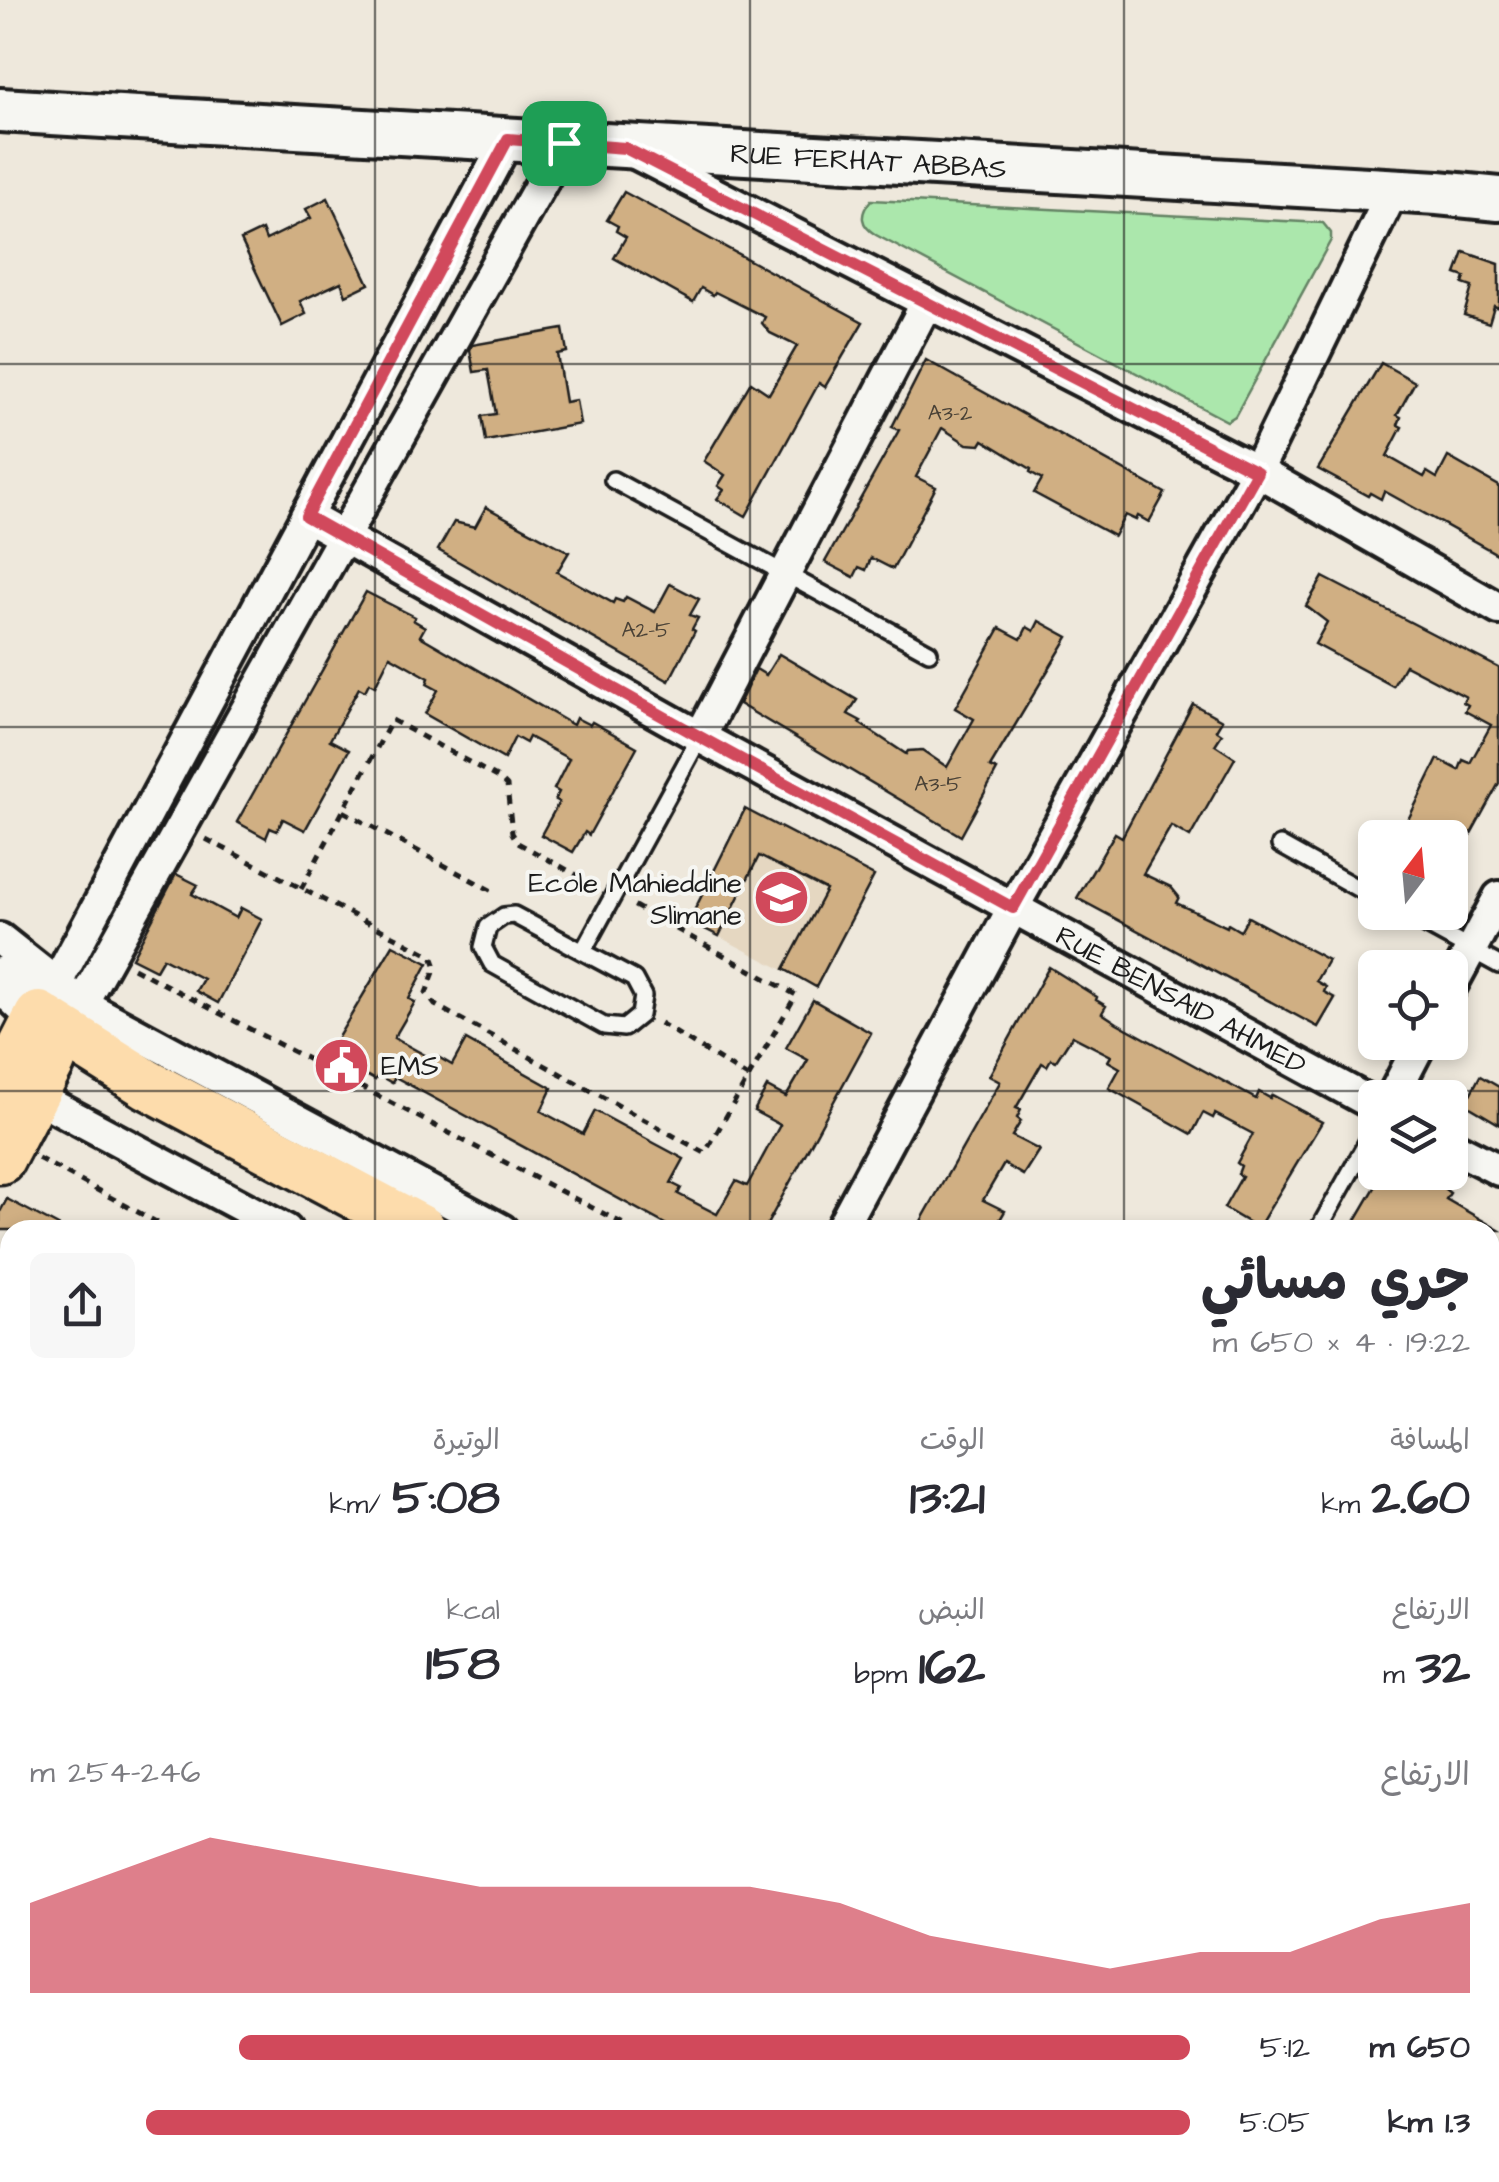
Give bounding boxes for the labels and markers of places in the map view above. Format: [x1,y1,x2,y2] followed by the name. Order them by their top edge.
[522,101,607,186] pin
[528,864,742,935] place label: Ecole Mahieddine Slimane
[751,868,811,928] school or university icon: Ecole Mahieddine Slimane
[312,1035,372,1095] public building icon: EMS
[381,1047,439,1086] place label: EMS

